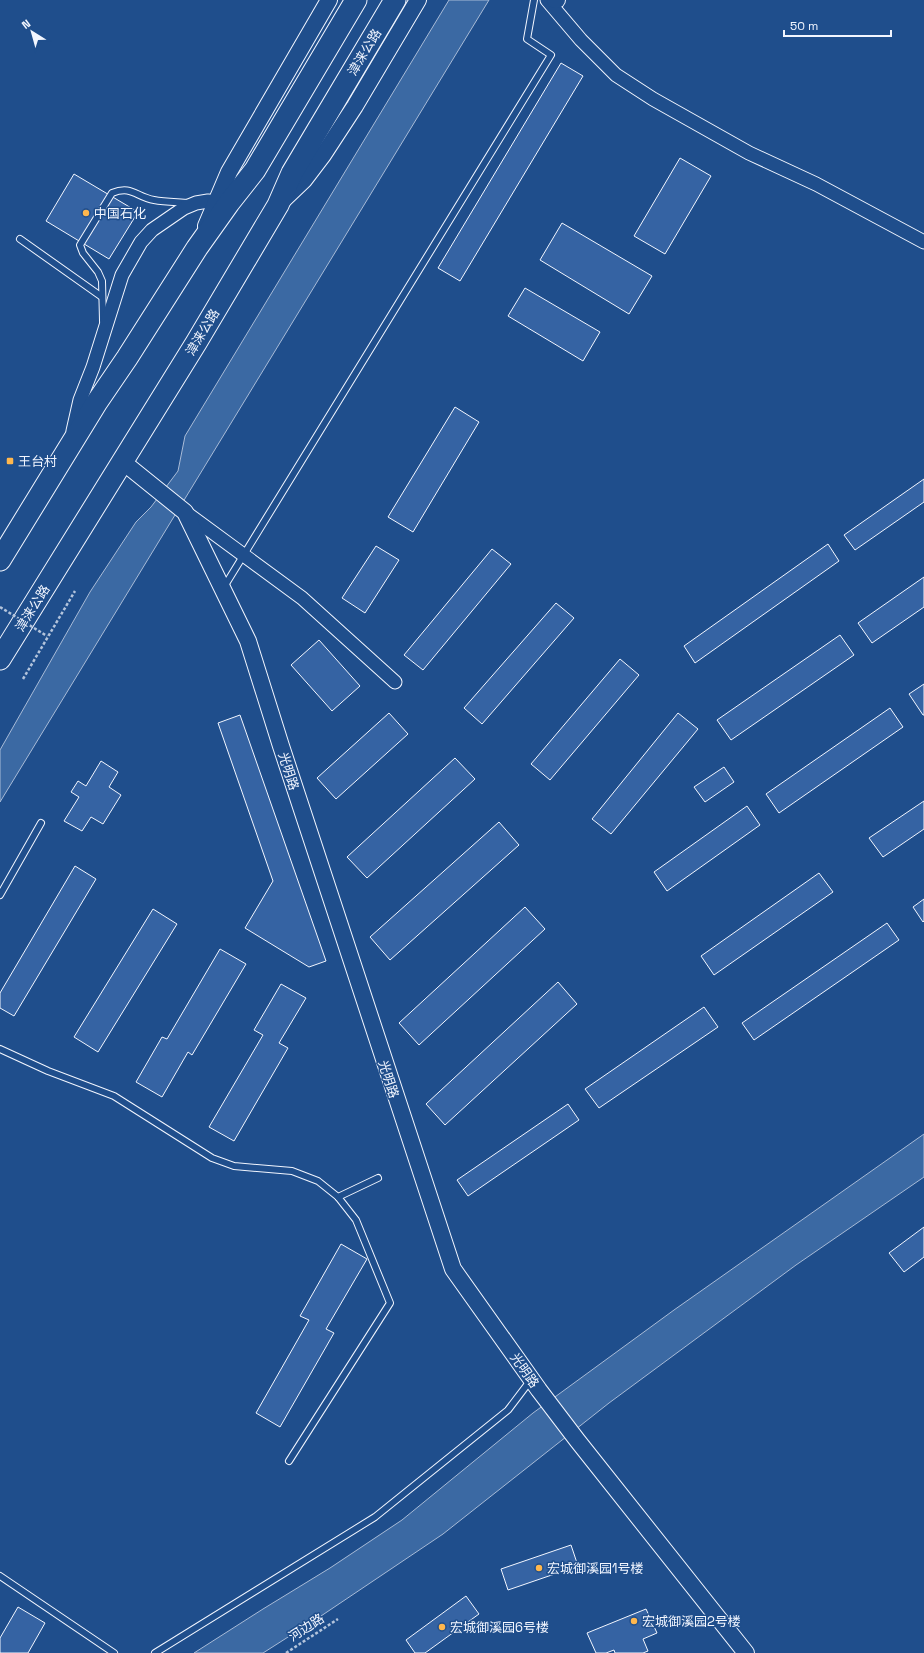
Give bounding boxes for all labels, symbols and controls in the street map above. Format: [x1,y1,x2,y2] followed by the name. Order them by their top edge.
[12,12,52,52] north arrow
[784,12,891,38] scale bar
[19,16,33,32] text: N
[790,18,818,34] text: 50 m
[344,26,385,79] street label: 津涞公路
[94,205,146,222] place label: 中国石化
[81,208,91,218] marker: 中国石化
[182,306,223,359] street label: 津涞公路
[18,453,57,470] place label: 王台村
[5,456,15,466] marker: 王台村
[11,582,53,635] street label: 津涞公路
[274,750,303,792] street label: 光明路
[374,1058,403,1100] street label: 光明路
[506,1349,543,1391] street label: 光明路
[547,1560,643,1577] place label: 宏城御溪园1号楼
[534,1563,544,1573] marker: 宏城御溪园1号楼
[285,1610,327,1645] street label: 河边路
[642,1613,741,1630] place label: 宏城御溪园2号楼
[629,1616,639,1626] marker: 宏城御溪园2号楼
[450,1619,549,1636] place label: 宏城御溪园6号楼
[437,1622,447,1632] marker: 宏城御溪园6号楼

